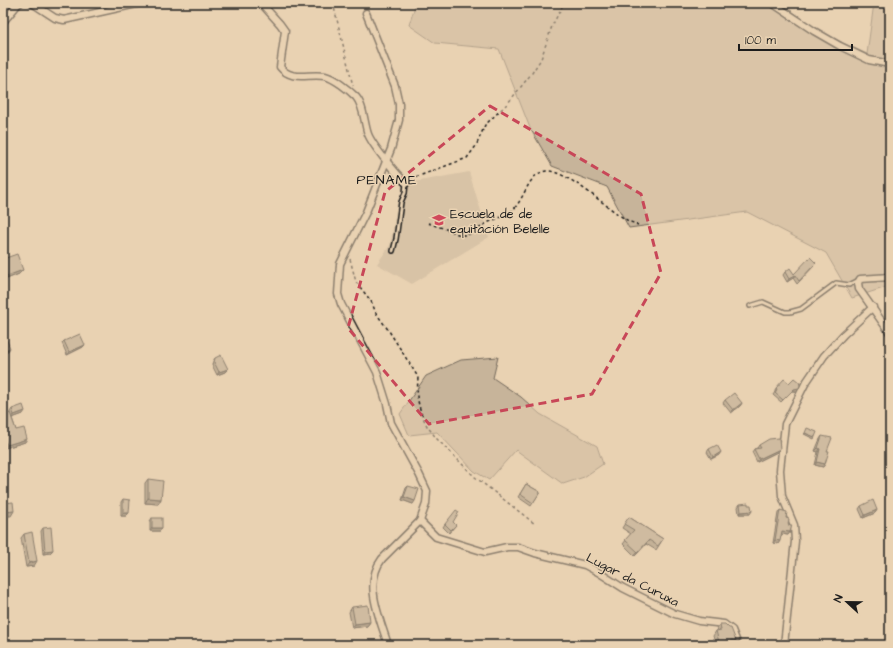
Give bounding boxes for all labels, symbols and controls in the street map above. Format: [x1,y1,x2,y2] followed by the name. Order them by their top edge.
[739,26,852,52] scale bar
[745,32,776,49] text: 100 m
[357,170,417,190] district label: PENAME
[450,205,550,238] place label: Escuela de de equitación Belelle
[431,212,447,228] school or university icon: Escuela de de equitación Belelle
[583,549,682,612] street label: Lugar da Curuxa
[827,582,867,622] north arrow
[830,592,846,604] text: N

